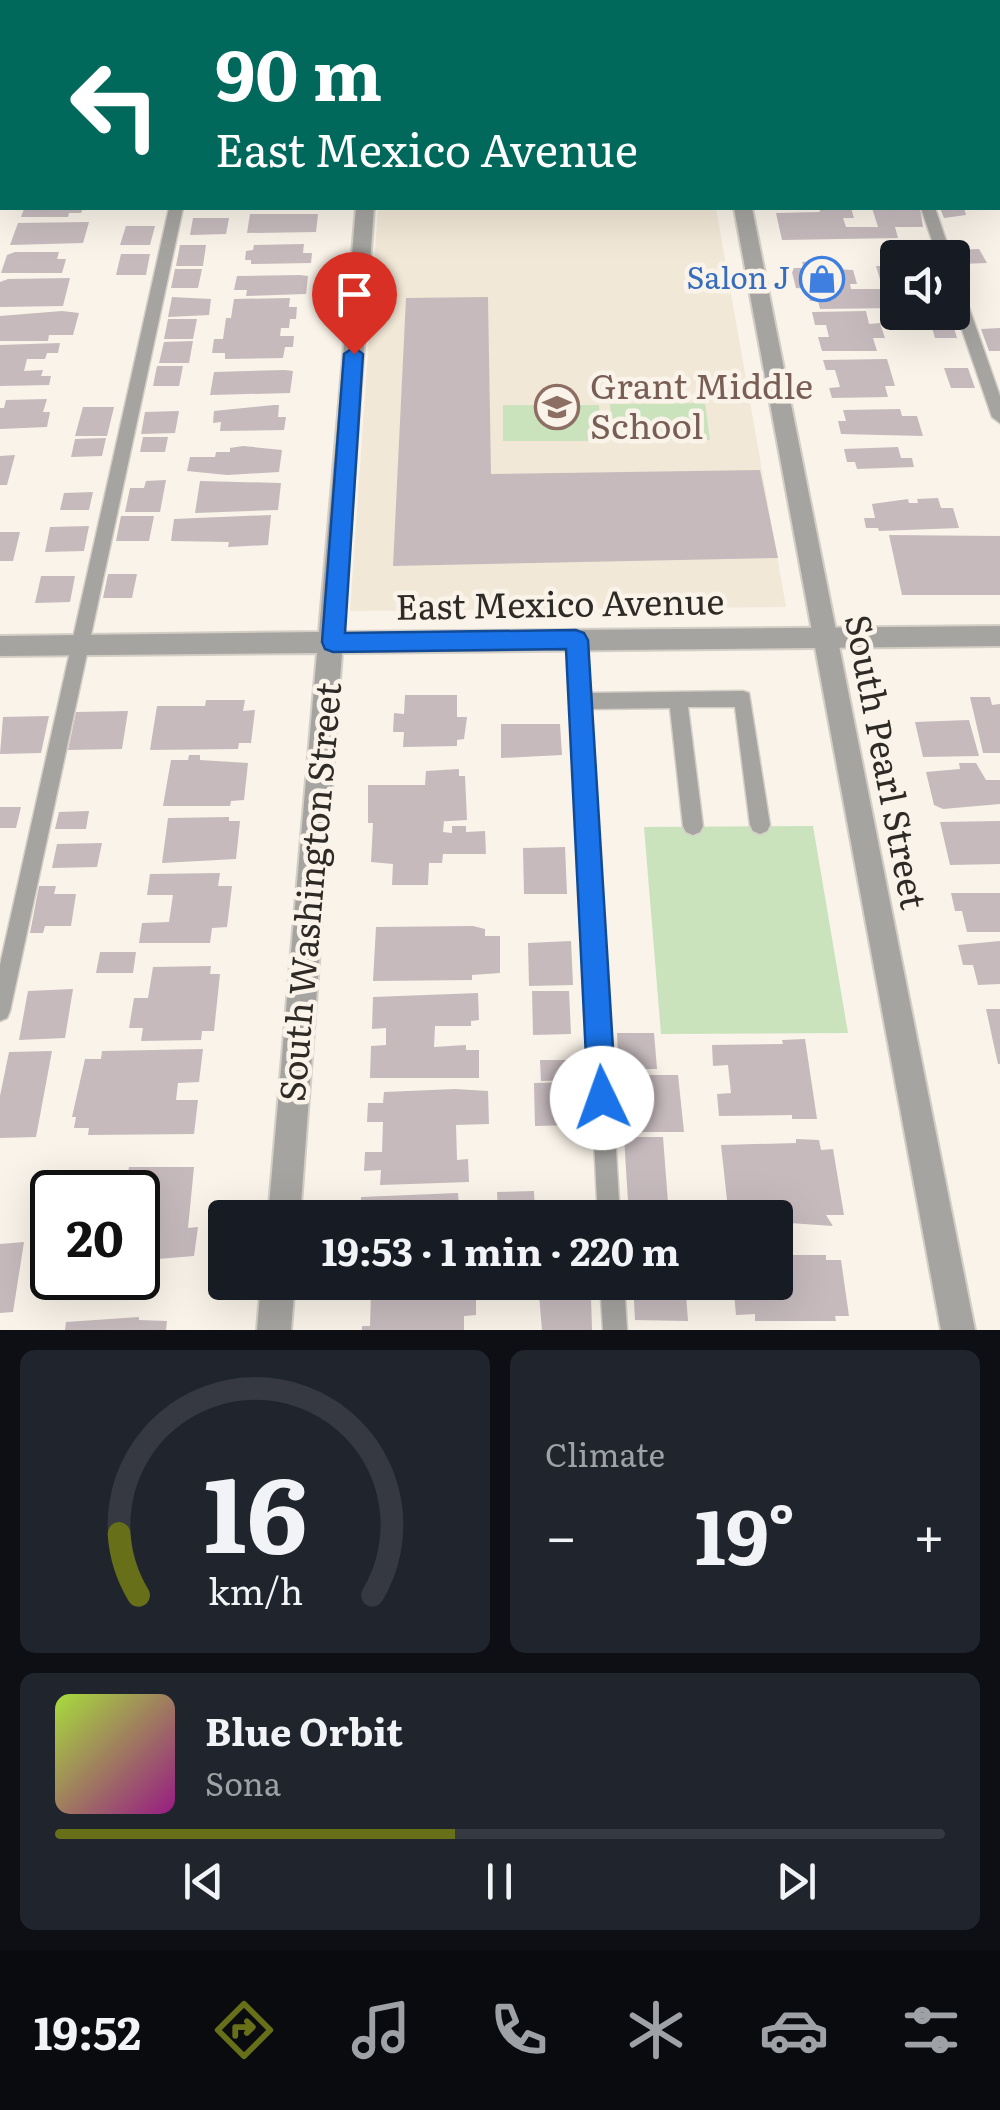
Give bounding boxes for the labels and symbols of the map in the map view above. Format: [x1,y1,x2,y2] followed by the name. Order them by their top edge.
[312,252,397,355] pin
[687,254,790,298] place label: Salon J
[799,256,845,302] shop icon: Salon J
[590,358,813,450] place label: Grant Middle School
[534,384,580,430] school or university icon: Grant Middle School
[395,573,725,631] street label: East Mexico Avenue
[834,610,942,913] street label: South Pearl Street
[264,680,352,1104] street label: South Washington Street
[550,1046,654,1150] position arrow
[30,1170,160,1300] speed limit sign: 20

